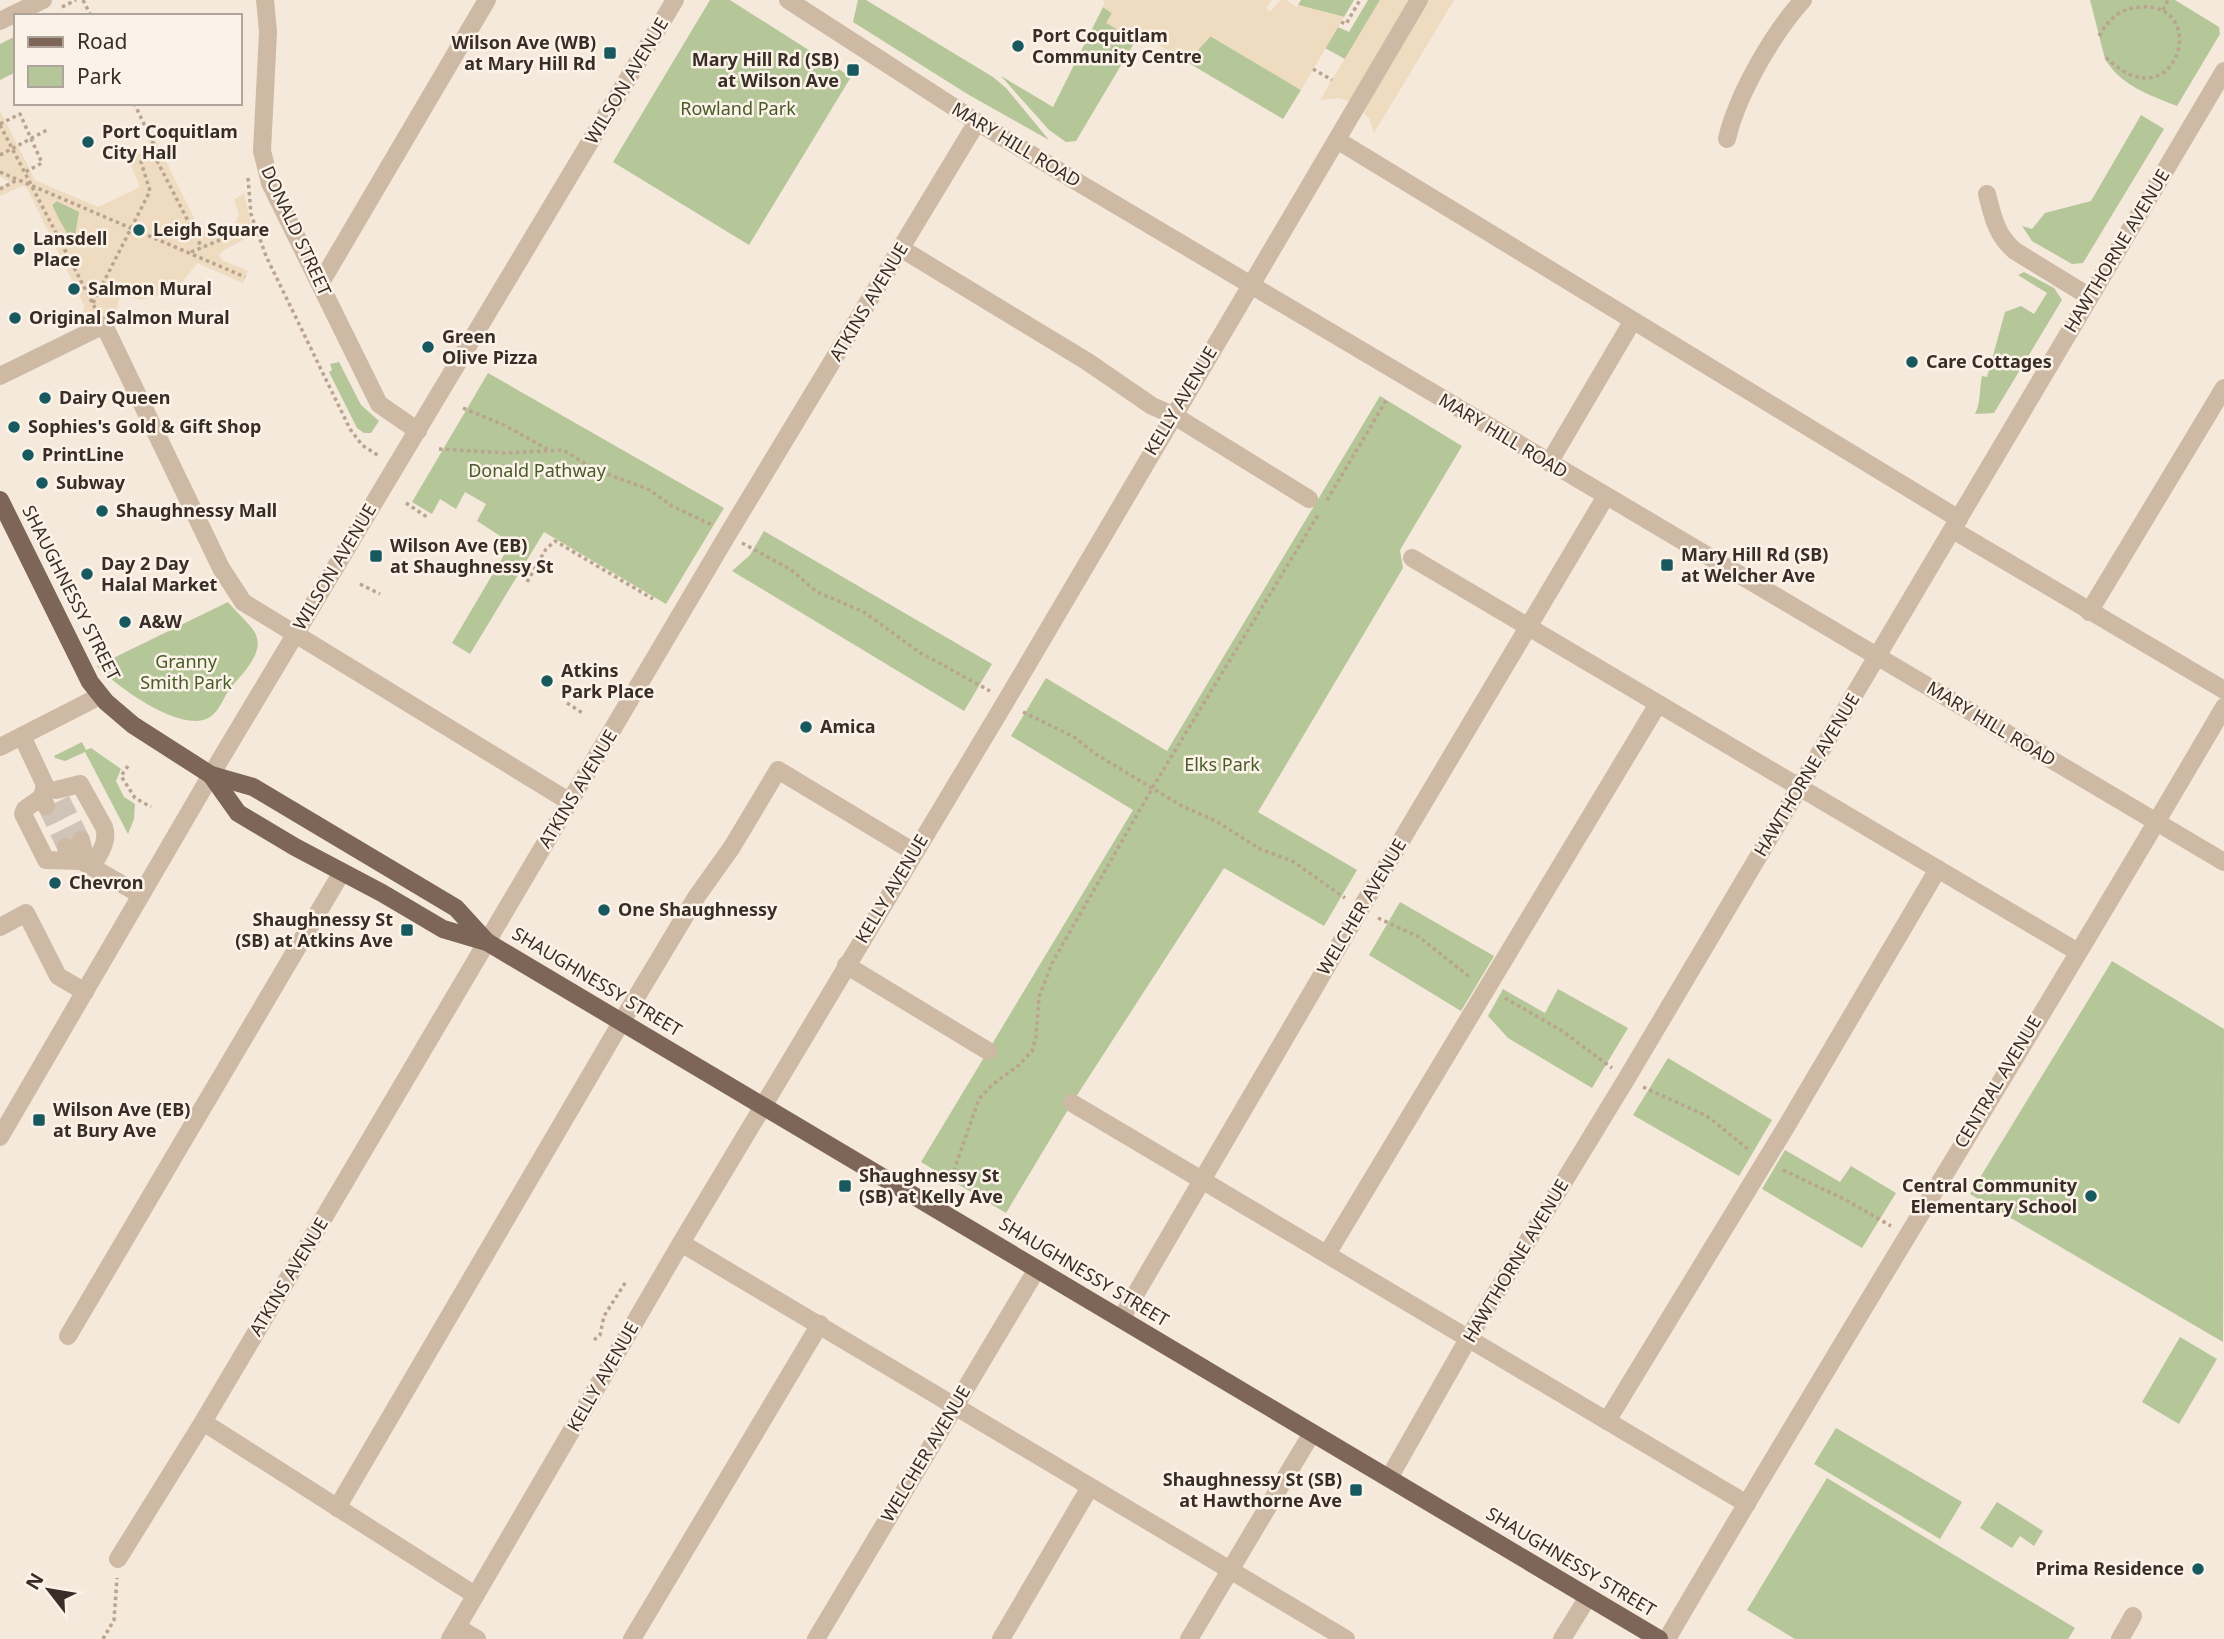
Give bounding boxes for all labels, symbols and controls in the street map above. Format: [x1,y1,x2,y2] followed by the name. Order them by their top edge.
[579,13,673,148] street label: WILSON AVENUE
[14,14,242,105] legend
[1032,23,1202,68] place label: Port Coquitlam Community Centre
[77,27,127,55] text: Road
[451,30,596,75] place label: Wilson Ave (WB) at Mary Hill Rd
[1010,38,1026,54] marker: Port Coquitlam Community Centre
[602,45,618,61] marker: Wilson Ave (WB) at Mary Hill Rd
[692,47,839,92] place label: Mary Hill Rd (SB) at Wilson Ave
[77,62,122,90] text: Park
[845,62,861,78] marker: Mary Hill Rd (SB) at Wilson Ave
[680,96,796,120] park label: Rowland Park
[948,96,1085,192] street label: MARY HILL ROAD
[102,119,238,164] place label: Port Coquitlam City Hall
[80,134,96,150] marker: Port Coquitlam City Hall
[256,162,338,299] street label: DONALD STREET
[2058,164,2174,336] street label: HAWTHORNE AVENUE
[153,217,269,241] place label: Leigh Square
[131,222,147,238] marker: Leigh Square
[33,226,107,271] place label: Lansdell Place
[823,238,913,365] street label: ATKINS AVENUE
[11,241,27,257] marker: Lansdell Place
[88,276,212,300] place label: Salmon Mural
[66,281,82,297] marker: Salmon Mural
[29,305,230,329] place label: Original Salmon Mural
[7,310,23,326] marker: Original Salmon Mural
[442,324,538,369] place label: Green Olive Pizza
[420,339,436,355] marker: Green Olive Pizza
[1138,342,1222,459] street label: KELLY AVENUE
[1926,349,2052,373] place label: Care Cottages
[1904,354,1920,370] marker: Care Cottages
[59,385,170,409] place label: Dairy Queen
[1435,387,1572,483] street label: MARY HILL ROAD
[37,390,53,406] marker: Dairy Queen
[28,414,261,438] place label: Sophies's Gold & Gift Shop
[6,419,22,435] marker: Sophies's Gold & Gift Shop
[42,442,124,466] place label: PrintLine
[20,447,36,463] marker: PrintLine
[468,458,607,482] park label: Donald Pathway
[56,470,126,494] place label: Subway
[34,475,50,491] marker: Subway
[116,498,277,522] place label: Shaughnessy Mall
[287,499,381,634] street label: WILSON AVENUE
[17,501,127,684] street label: SHAUGHNESSY STREET
[94,503,110,519] marker: Shaughnessy Mall
[390,533,554,578] place label: Wilson Ave (EB) at Shaughnessy St
[1681,542,1828,587] place label: Mary Hill Rd (SB) at Welcher Ave
[368,548,384,564] marker: Wilson Ave (EB) at Shaughnessy St
[101,551,217,596] place label: Day 2 Day Halal Market
[1659,557,1675,573] marker: Mary Hill Rd (SB) at Welcher Ave
[79,566,95,582] marker: Day 2 Day Halal Market
[139,609,183,633] place label: A&W
[117,614,133,630] marker: A&W
[140,649,232,694] park label: Granny Smith Park
[561,658,654,703] place label: Atkins Park Place
[539,673,555,689] marker: Atkins Park Place
[1923,675,2060,771] street label: MARY HILL ROAD
[1748,688,1864,860] street label: HAWTHORNE AVENUE
[820,714,875,738] place label: Amica
[798,719,814,735] marker: Amica
[532,725,622,852] street label: ATKINS AVENUE
[1184,752,1260,776] park label: Elks Park
[849,830,933,947] street label: KELLY AVENUE
[1311,834,1411,979] street label: WELCHER AVENUE
[69,870,144,894] place label: Chevron
[47,875,63,891] marker: Chevron
[618,897,778,921] place label: One Shaughnessy
[596,902,612,918] marker: One Shaughnessy
[235,907,393,952] place label: Shaughnessy St (SB) at Atkins Ave
[508,921,687,1041] street label: SHAUGHNESSY STREET
[399,922,415,938] marker: Shaughnessy St (SB) at Atkins Ave
[1948,1011,2046,1152] street label: CENTRAL AVENUE
[53,1097,190,1142] place label: Wilson Ave (EB) at Bury Ave
[31,1112,47,1128] marker: Wilson Ave (EB) at Bury Ave
[859,1163,1003,1208] place label: Shaughnessy St (SB) at Kelly Ave
[1902,1173,2078,1218] place label: Central Community Elementary School
[1457,1174,1573,1346] street label: HAWTHORNE AVENUE
[837,1178,853,1194] marker: Shaughnessy St (SB) at Kelly Ave
[2083,1188,2099,1204] marker: Central Community Elementary School
[995,1211,1174,1331] street label: SHAUGHNESSY STREET
[243,1213,333,1340] street label: ATKINS AVENUE
[561,1317,643,1436] street label: KELLY AVENUE
[875,1381,975,1526] street label: WELCHER AVENUE
[1163,1467,1342,1512] place label: Shaughnessy St (SB) at Hawthorne Ave
[1348,1482,1364,1498] marker: Shaughnessy St (SB) at Hawthorne Ave
[1482,1501,1661,1621] street label: SHAUGHNESSY STREET
[14,1555,84,1625] north arrow
[2036,1556,2184,1580] place label: Prima Residence
[2190,1561,2206,1577] marker: Prima Residence
[19,1568,50,1595] text: N

